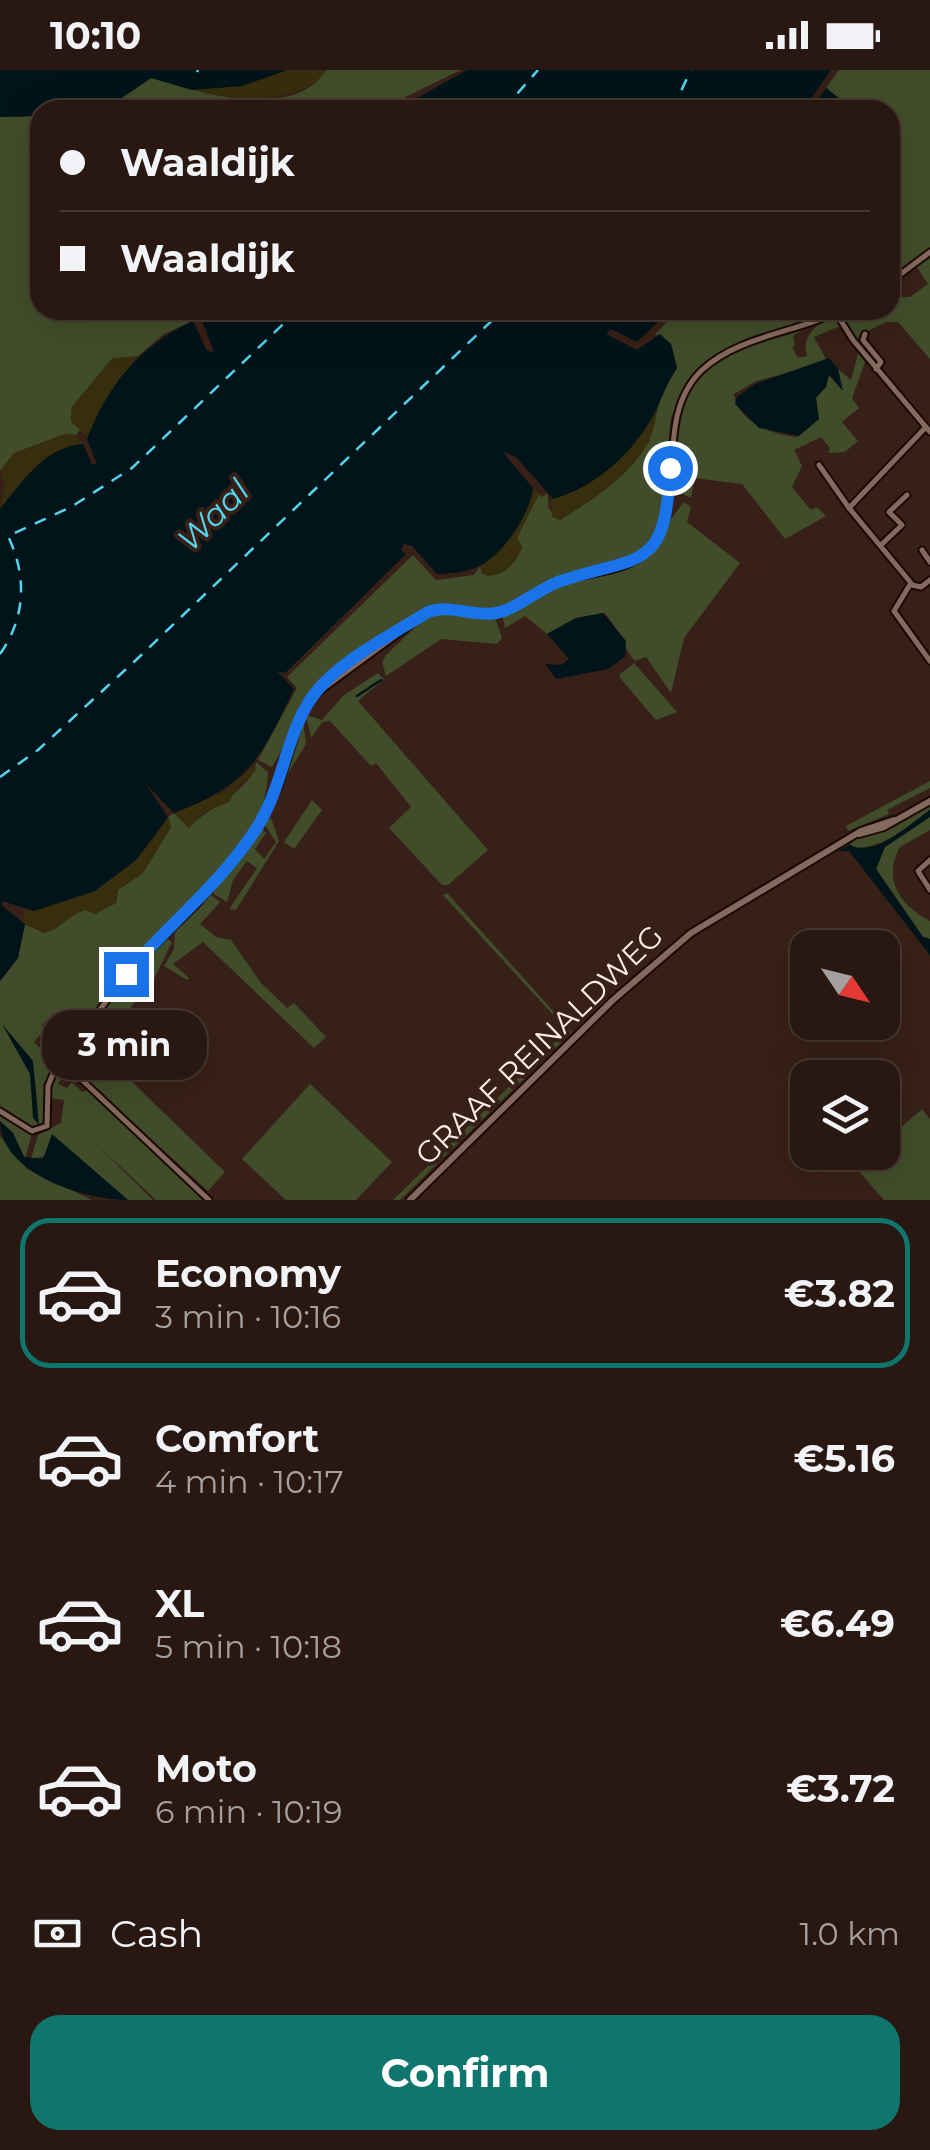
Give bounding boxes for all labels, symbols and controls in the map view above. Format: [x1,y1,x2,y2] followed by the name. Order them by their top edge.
[50,12,141,59] text: 10:10
[120,139,295,186] text: Waaldijk
[120,235,295,282] text: Waaldijk
[648,446,693,491] route start
[169,471,257,559] water label: Waal
[408,917,670,1173] street label: GRAAF REINALDWEG
[790,930,900,1040] north arrow
[790,930,900,1170] map controls
[104,952,149,997] route end
[44,1009,208,1079] callout: 3 min
[78,1025,171,1064] text: 3 min
[790,1060,900,1170] button: layers
[35,1248,125,1338] icon: car
[155,1250,341,1297] text: Economy
[784,1270,895,1317] text: €3.82
[155,1297,341,1336] text: 3 min · 10:16
[35,1413,125,1503] icon: car
[155,1415,319,1462] text: Comfort
[794,1435,895,1482] text: €5.16
[155,1462,343,1501] text: 4 min · 10:17
[35,1578,125,1668] icon: car
[155,1580,204,1627] text: XL
[780,1600,895,1647] text: €6.49
[155,1627,342,1666] text: 5 min · 10:18
[35,1743,125,1833] icon: car
[155,1745,257,1792] text: Moto
[786,1765,895,1812] text: €3.72
[155,1792,342,1831] text: 6 min · 10:19
[30,1906,85,1961] icon: cash
[110,1910,203,1957] text: Cash
[800,1914,900,1953] text: 1.0 km
[30,2015,900,2130] button: Confirm

